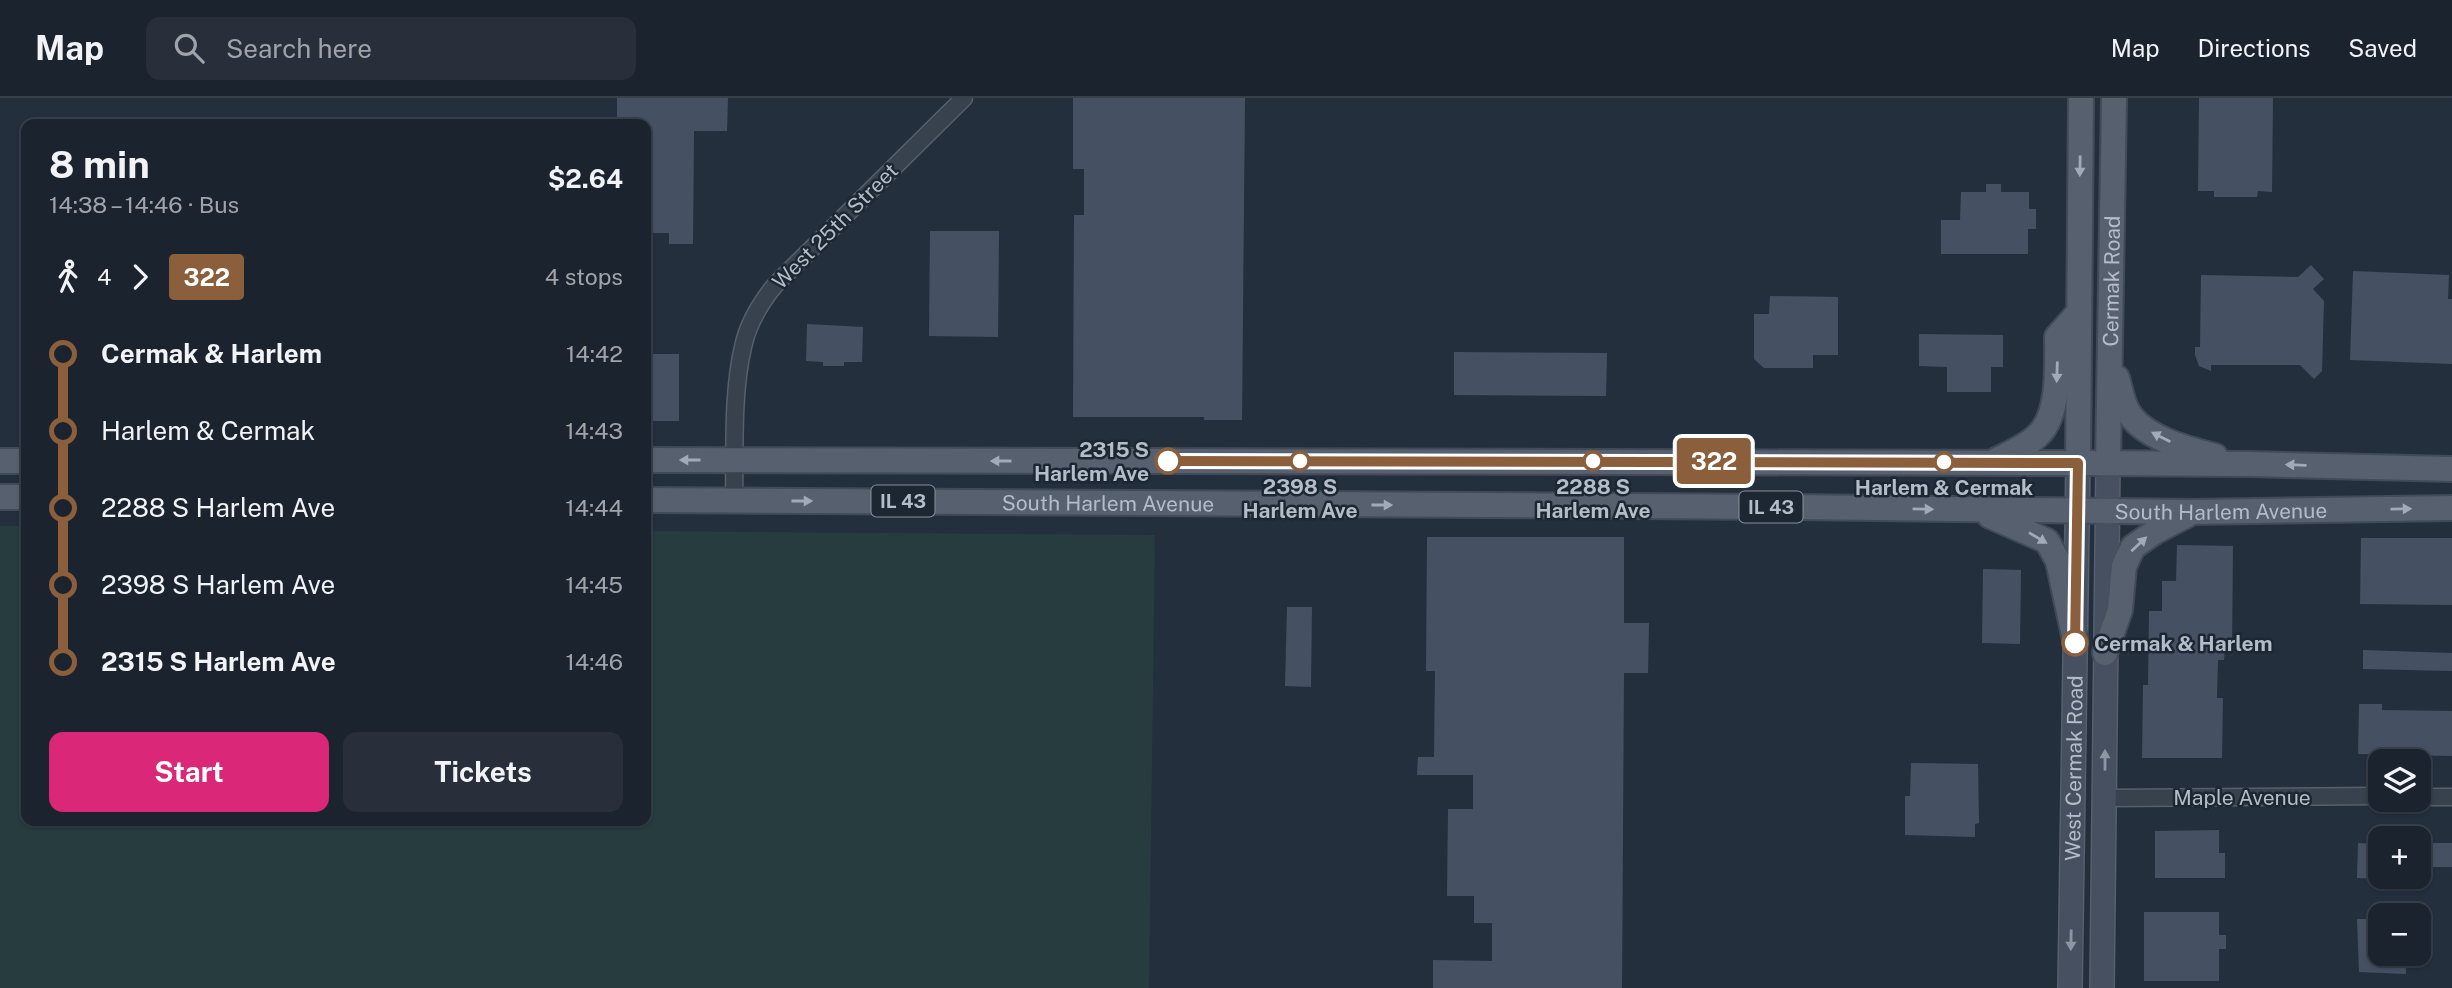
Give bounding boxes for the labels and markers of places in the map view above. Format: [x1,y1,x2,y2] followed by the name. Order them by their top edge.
[1034,437,1149,486] place label: 2315 S Harlem Ave
[1155,448,1181,474] marker: 2315 S Harlem Ave
[1290,451,1310,471] marker: 2398 S Harlem Ave
[1583,451,1603,471] marker: 2288 S Harlem Ave
[1934,452,1954,472] marker: Harlem & Cermak
[1242,474,1358,523] place label: 2398 S Harlem Ave
[1535,474,1651,523] place label: 2288 S Harlem Ave
[1855,475,2033,500] place label: Harlem & Cermak
[2062,630,2088,656] marker: Cermak & Harlem
[2094,631,2272,656] place label: Cermak & Harlem

